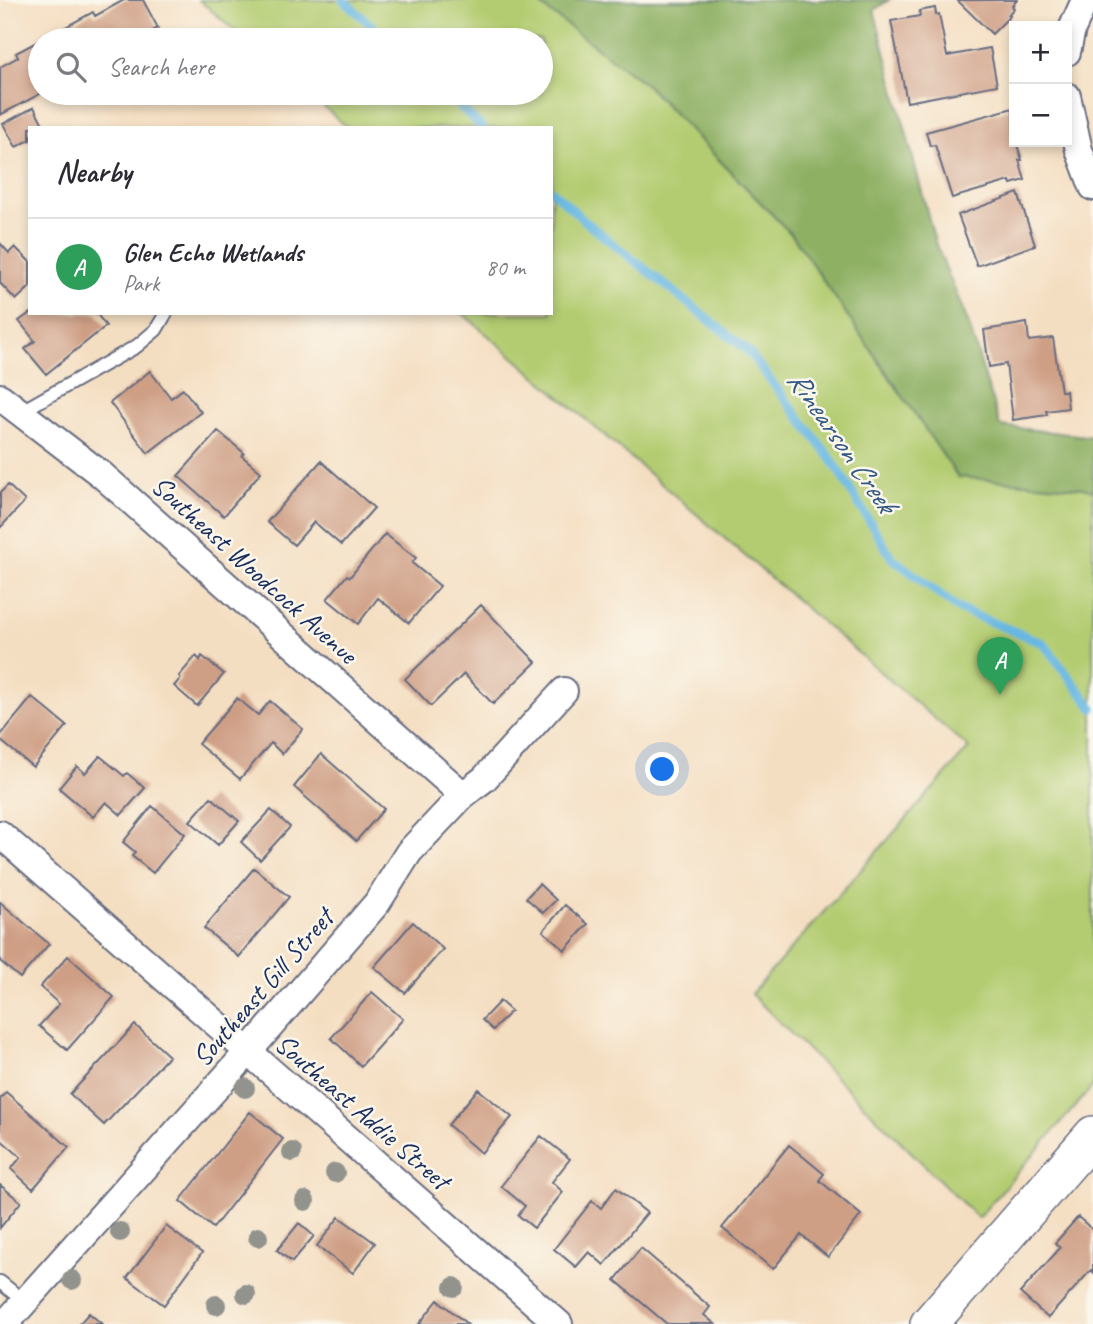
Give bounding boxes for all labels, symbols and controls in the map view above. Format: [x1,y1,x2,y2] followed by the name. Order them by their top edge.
[1009,21,1072,147] map controls
[1009,21,1072,84] button: +
[28,28,553,105] search box
[52,48,90,86] icon: search
[108,50,214,83] text: Search here
[1009,84,1072,147] button: −
[56,153,132,191] text: Nearby
[123,236,303,269] text: Glen Echo Wetlands
[73,253,85,282] text: A
[486,253,525,282] text: 80 m
[123,269,159,298] text: Park
[779,362,908,524] water label: Rinearson Creek
[144,468,366,672] street label: Southeast Woodcock Avenue
[977,637,1023,695] pin: A
[645,752,679,786] your location
[184,898,343,1074] street label: Southeast Gill Street
[268,1026,460,1199] street label: Southeast Addie Street

